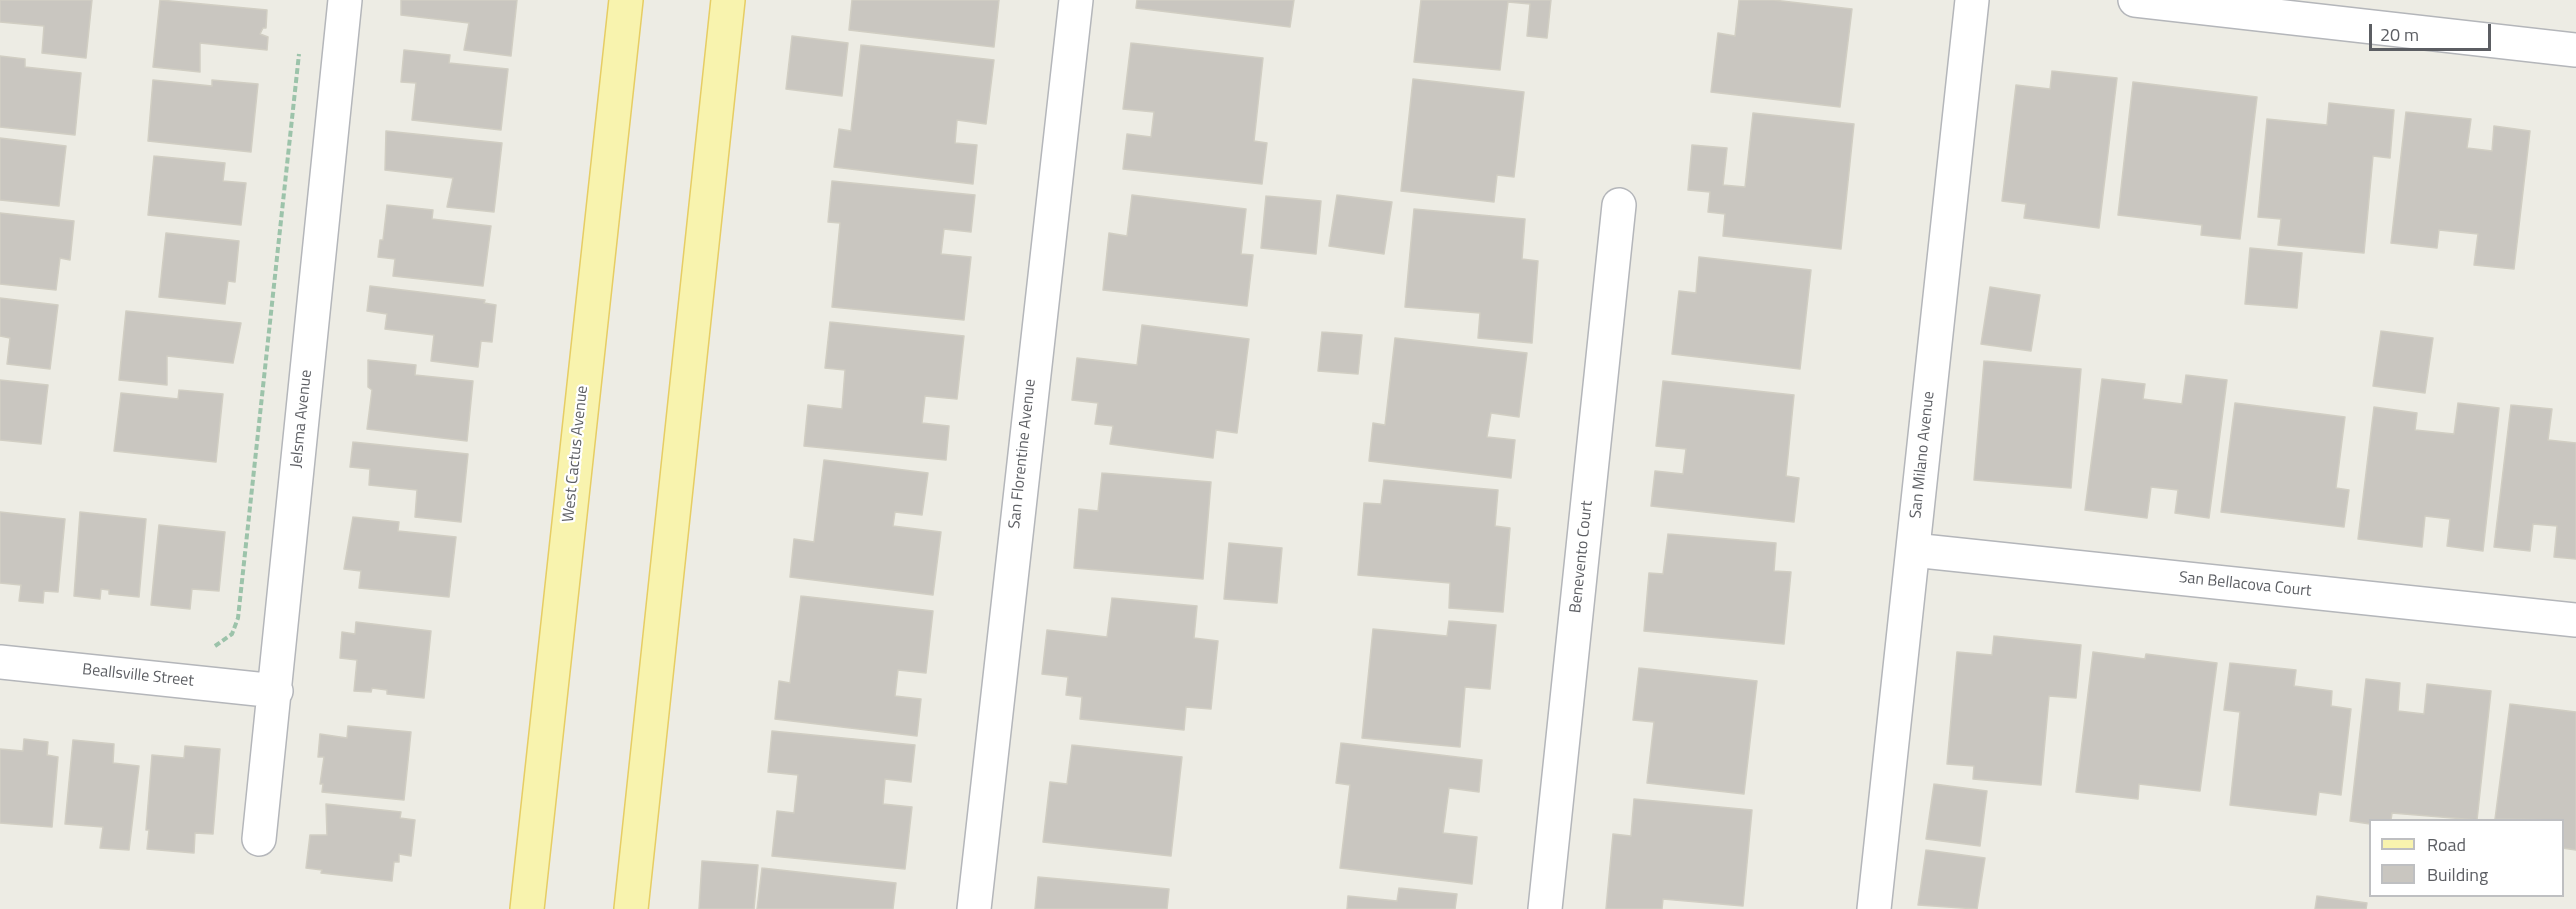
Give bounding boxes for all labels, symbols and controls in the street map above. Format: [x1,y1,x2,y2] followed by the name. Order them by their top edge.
[2372,12,2494,50] scale bar
[2380,21,2419,48] text: 20 m
[287,369,317,469] street label: Jelsma Avenue
[1006,378,1040,530] street label: San Florentine Avenue
[559,385,593,523] street label: West Cactus Avenue
[1907,390,1939,520] street label: San Milano Avenue
[1567,500,1597,614] street label: Benevento Court
[2178,568,2312,602] street label: San Bellacova Court
[81,661,195,691] street label: Beallsville Street
[2369,819,2564,897] legend
[2427,831,2466,858] text: Road
[2427,861,2488,888] text: Building

